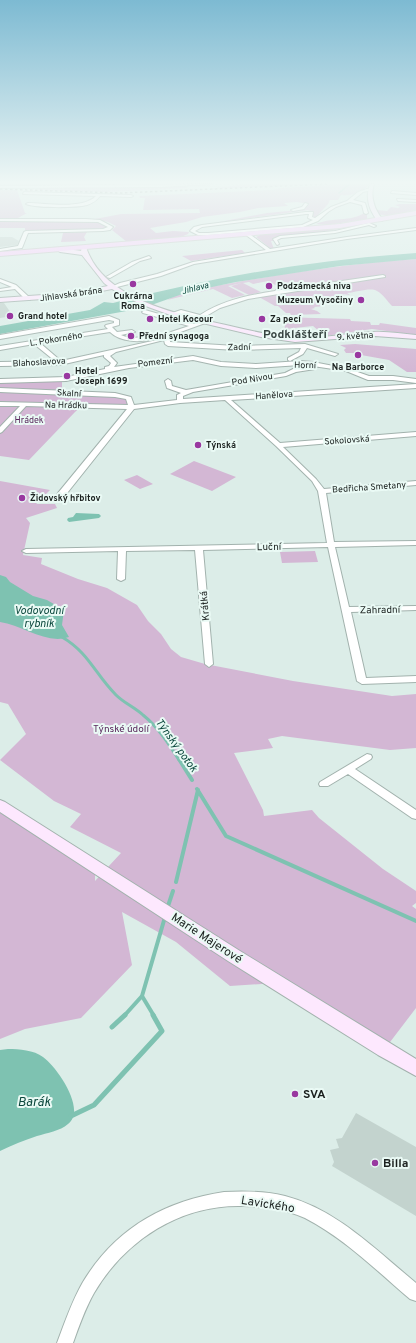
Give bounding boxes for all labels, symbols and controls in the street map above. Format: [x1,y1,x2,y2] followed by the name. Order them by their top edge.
[128,279,138,289] marker: Cukrárna Roma
[180,280,210,297] water label: Jihlava
[264,281,274,291] marker: Podzámecká niva
[277,281,351,292] place label: Podzámecká niva
[39,285,103,304] street label: Jihlavská brána
[114,291,152,312] place label: Cukrárna Roma
[277,295,353,306] place label: Muzeum Vysočiny
[356,295,366,305] marker: Muzeum Vysočiny
[5,311,15,321] marker: Grand hotel
[18,311,67,322] place label: Grand hotel
[145,314,155,324] marker: Hotel Kocour
[158,314,213,325] place label: Hotel Kocour
[257,314,267,324] marker: Za pecí
[270,314,302,325] place label: Za pecí
[263,327,329,343] district label: Podklášteří
[29,330,83,349] street label: L. Pokorného
[336,330,374,343] street label: 9. května
[126,331,136,341] marker: Přední synagoga
[139,331,209,342] place label: Přední synagoga
[227,342,251,353] street label: Zadní
[353,350,363,360] marker: Na Barborce
[137,355,174,370] street label: Pomezní
[12,356,66,369] street label: Blahoslavova
[294,360,317,371] street label: Horní
[332,362,384,373] place label: Na Barborce
[75,366,127,387] place label: Hotel Joseph 1699
[62,371,72,381] marker: Hotel Joseph 1699
[231,371,273,388] street label: Pod Nivou
[57,387,82,400] street label: Skalní
[255,389,293,402] street label: Hanělova
[45,400,87,411] street label: Na Hrádku
[14,415,44,426] park label: Hrádek
[324,433,370,448] street label: Sokolovská
[193,440,203,450] marker: Týnská
[206,440,236,451] place label: Týnská
[332,479,407,496] street label: Bedřicha Smetany
[30,492,100,504] place label: Židovský hřbitov
[17,493,27,503] marker: Židovský hřbitov
[257,541,283,554] street label: Luční
[198,590,213,621] street label: Krátká
[14,604,66,631] water label: Vodovodní rybník
[360,604,402,617] street label: Zahradní
[152,716,201,776] water label: Týnský potok
[93,723,150,736] park label: Týnské údolí
[168,910,245,968] street label: Marie Majerové
[303,1087,326,1103] place label: SVA
[290,1089,300,1099] marker: SVA
[17,1095,51,1111] water label: Barák
[383,1156,408,1172] place label: Billa
[370,1158,380,1168] marker: Billa
[240,1193,296,1217] street label: Lavického

